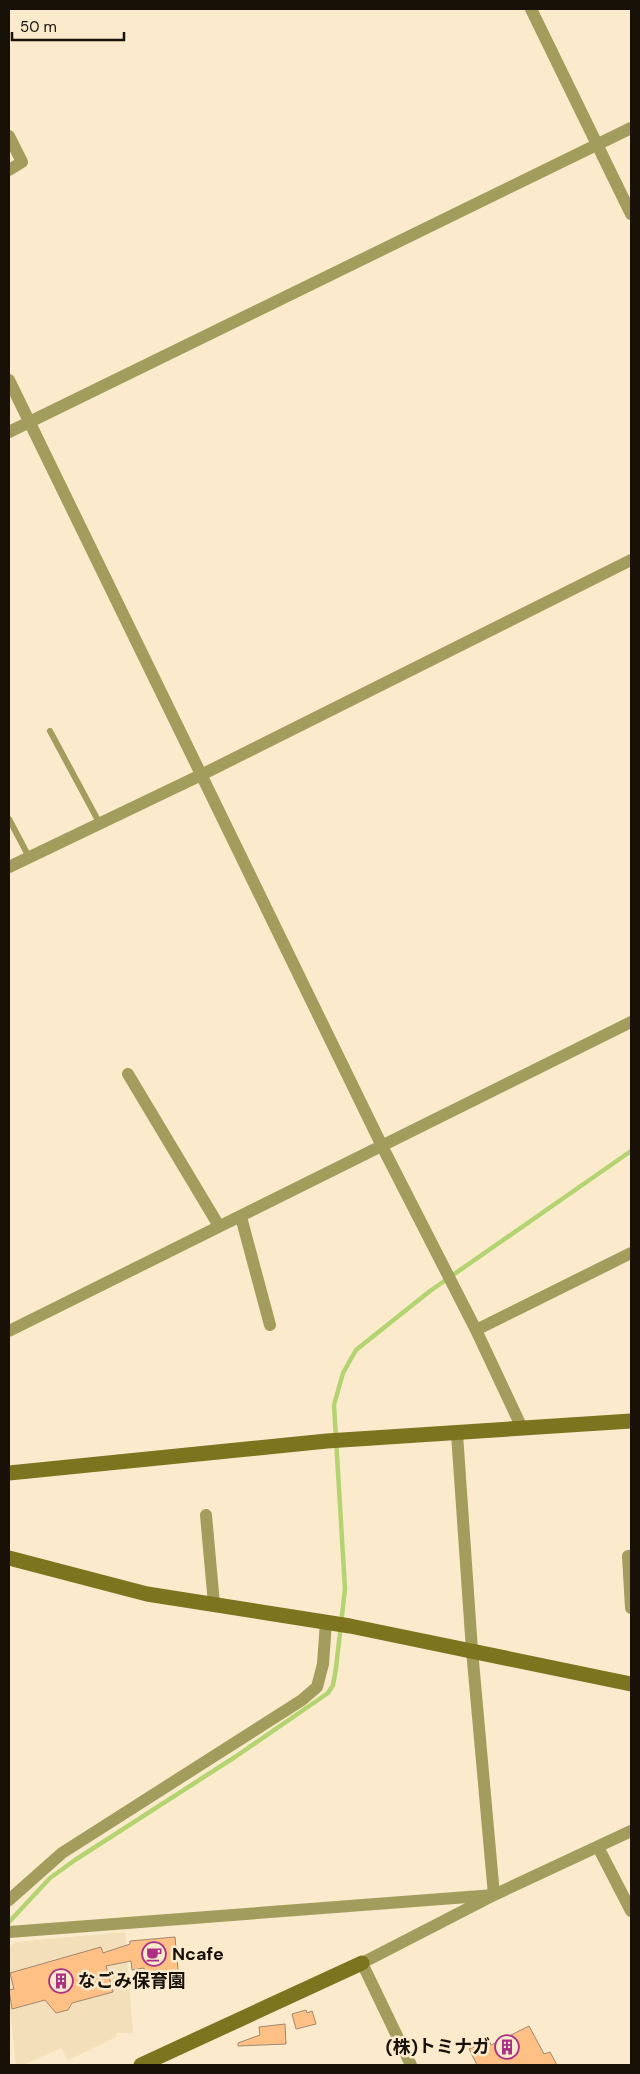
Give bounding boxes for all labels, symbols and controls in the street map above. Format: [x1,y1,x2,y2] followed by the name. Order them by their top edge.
[12,10,125,42] scale bar
[20,17,57,37] text: 50 m
[141,1941,167,1967] cafe icon: Ncafe
[172,1942,224,1966] place label: Ncafe
[48,1968,74,1994] building icon: なごみ保育園
[78,1969,186,1993] place label: なごみ保育園
[494,2034,520,2060] building icon: (株)トミナガ
[385,2035,490,2059] place label: (株)トミナガ

